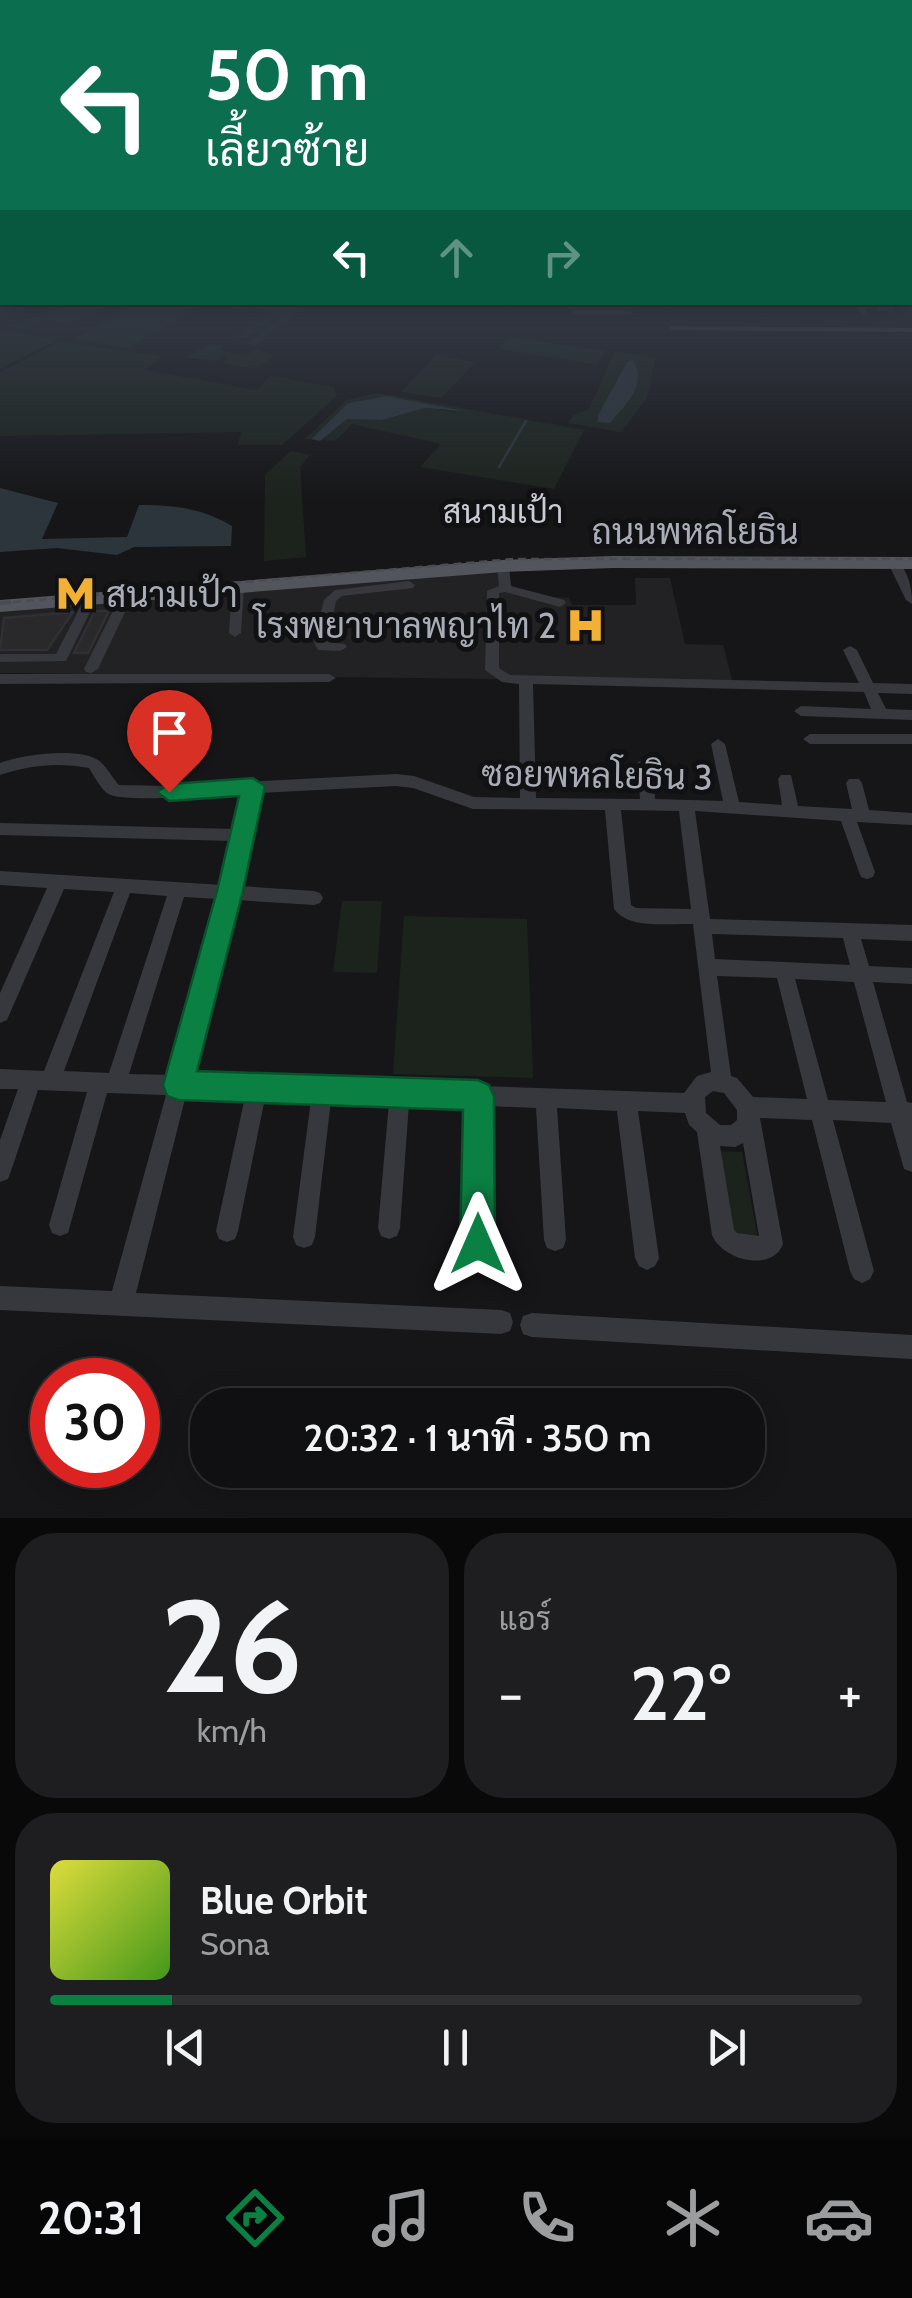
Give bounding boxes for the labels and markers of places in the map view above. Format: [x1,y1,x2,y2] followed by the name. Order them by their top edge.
[55,573,97,615] metro station icon: สนามเป้า
[106,573,238,616] place label: สนามเป้า
[252,603,556,647] place label: โรงพยาบาลพญาไท 2
[565,604,607,646] hospital icon: โรงพยาบาลพญาไท 2
[127,690,212,793] pin

